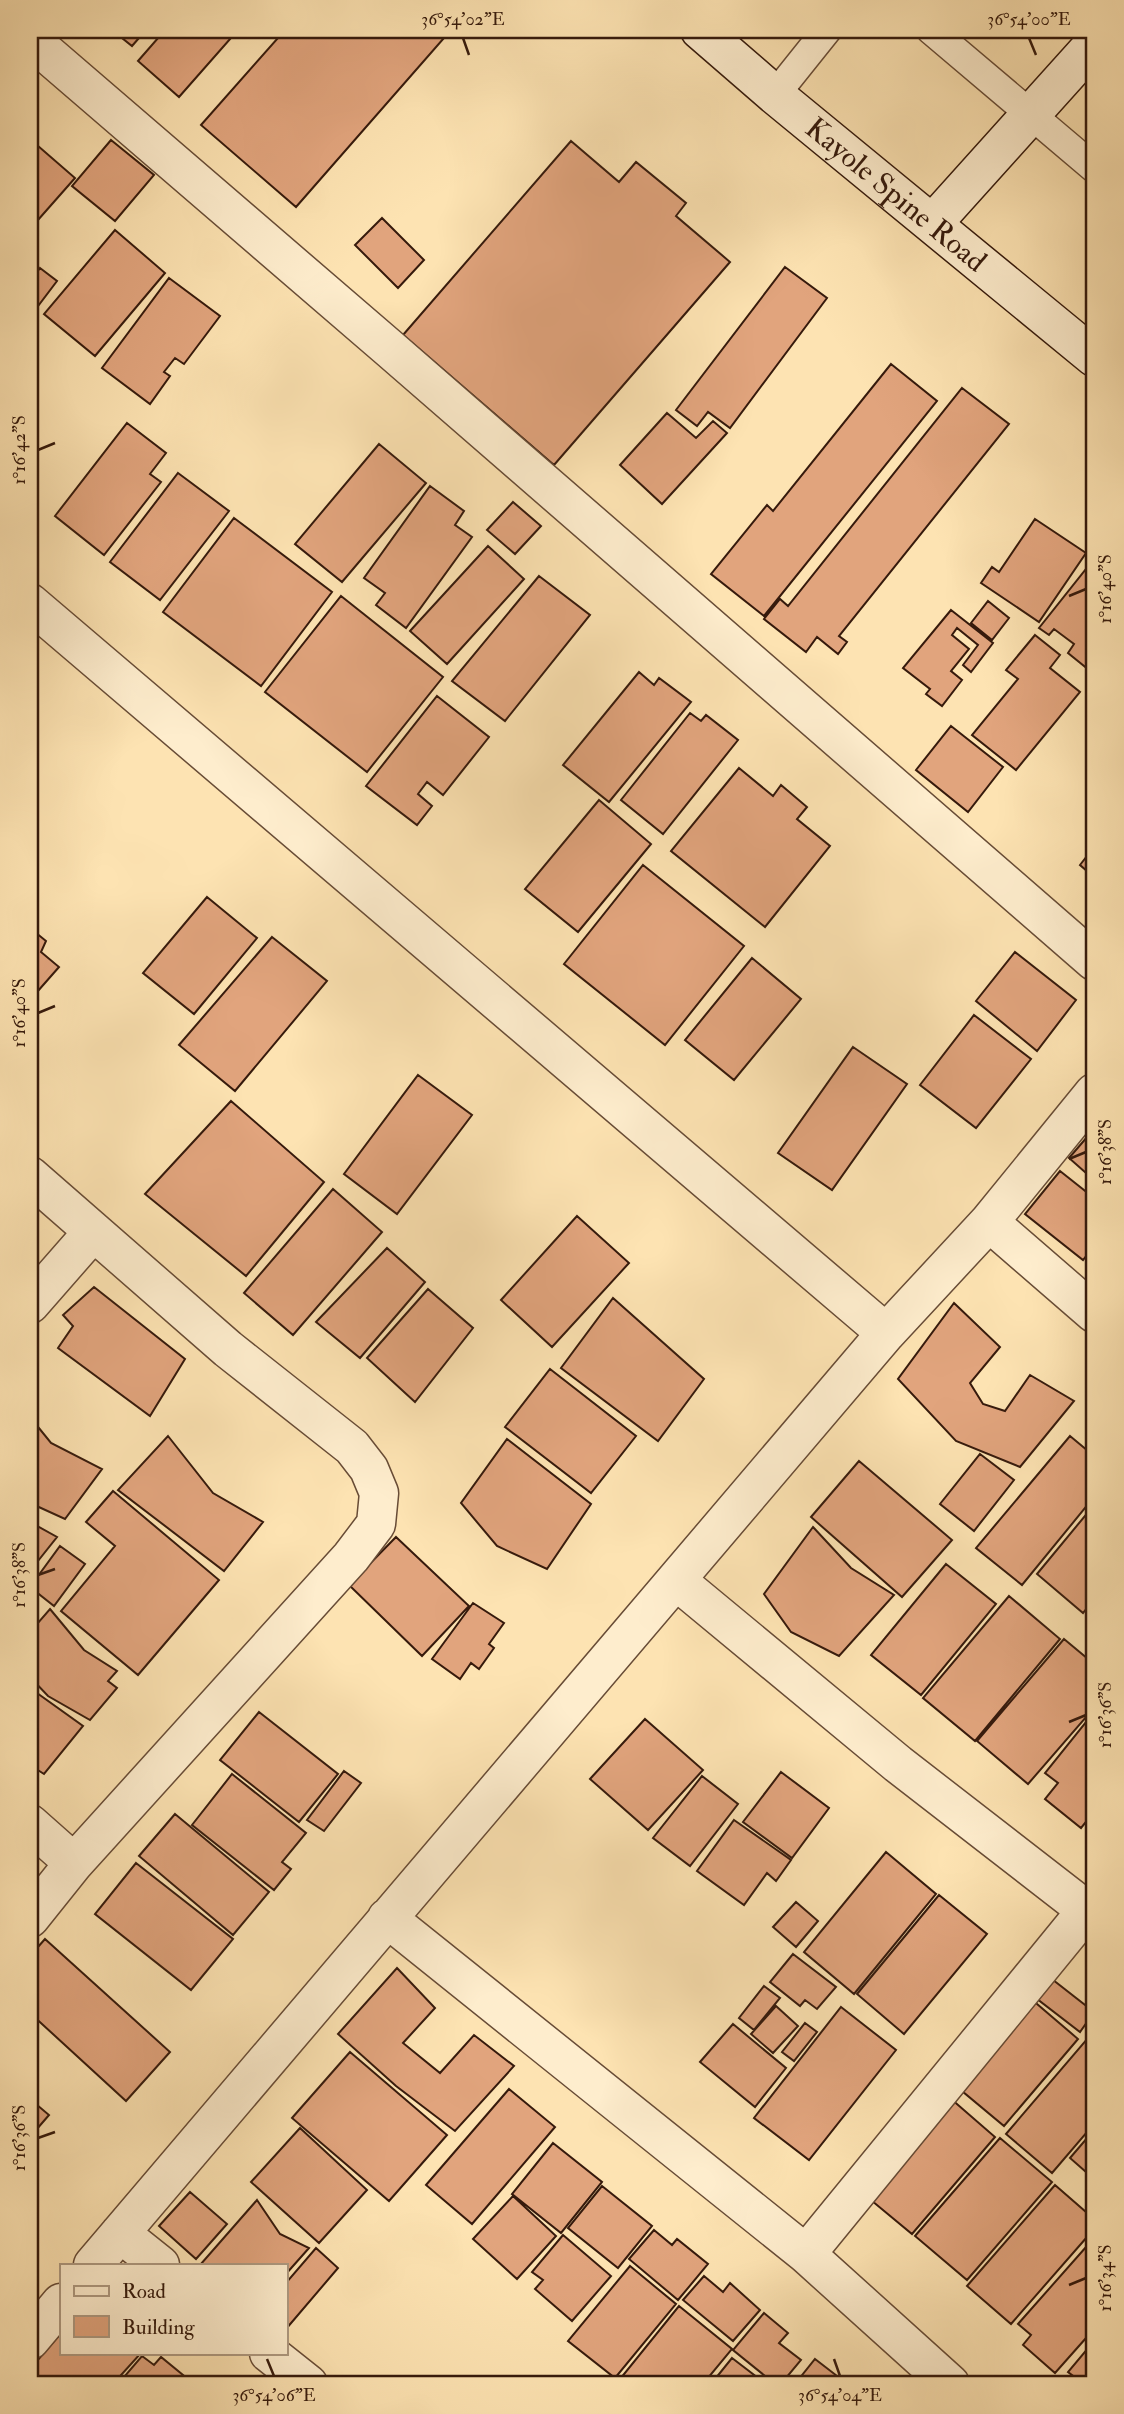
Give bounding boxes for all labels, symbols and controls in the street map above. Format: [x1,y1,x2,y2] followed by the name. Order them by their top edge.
[421,8,505,31] text: 36°54'02"E
[987,8,1071,31] text: 36°54'00"E
[798,110,994,280] street label: Kayole Spine Road
[8,415,31,485] text: 1°16'42"S
[1094,554,1117,624] text: 1°16'40"S
[8,978,31,1048] text: 1°16'40"S
[1094,1119,1117,1185] text: 1°16'38"S
[8,1542,31,1608] text: 1°16'38"S
[1094,1682,1117,1748] text: 1°16'36"S
[8,2105,31,2171] text: 1°16'36"S
[1094,2244,1117,2312] text: 1°16'34"S
[60,2264,287,2354] legend
[122,2278,167,2305] text: Road
[122,2314,195,2341] text: Building
[232,2384,316,2407] text: 36°54'06"E
[798,2384,882,2407] text: 36°54'04"E

